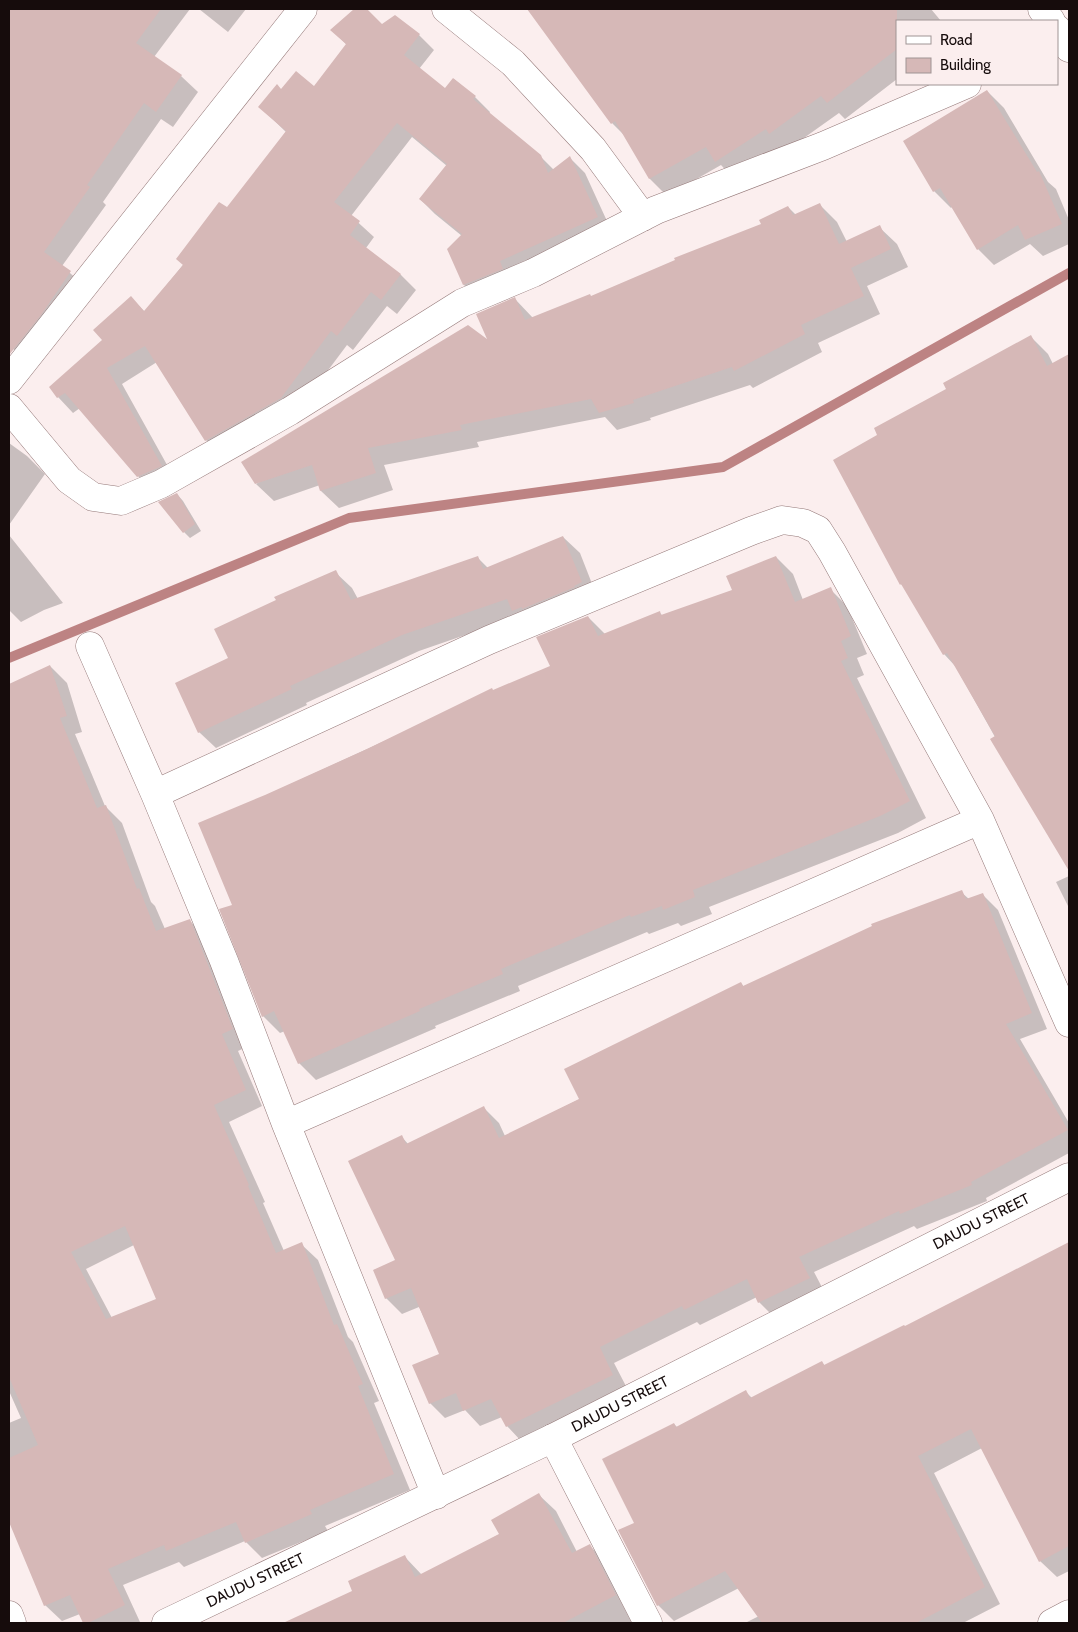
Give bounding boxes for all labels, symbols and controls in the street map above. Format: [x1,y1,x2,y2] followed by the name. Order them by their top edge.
[896,20,1058,85] legend
[940,31,973,49] text: Road
[940,56,991,74] text: Building
[930,1189,1033,1253] street label: DAUDU STREET
[569,1372,671,1436] street label: DAUDU STREET
[204,1549,307,1611] street label: DAUDU STREET

